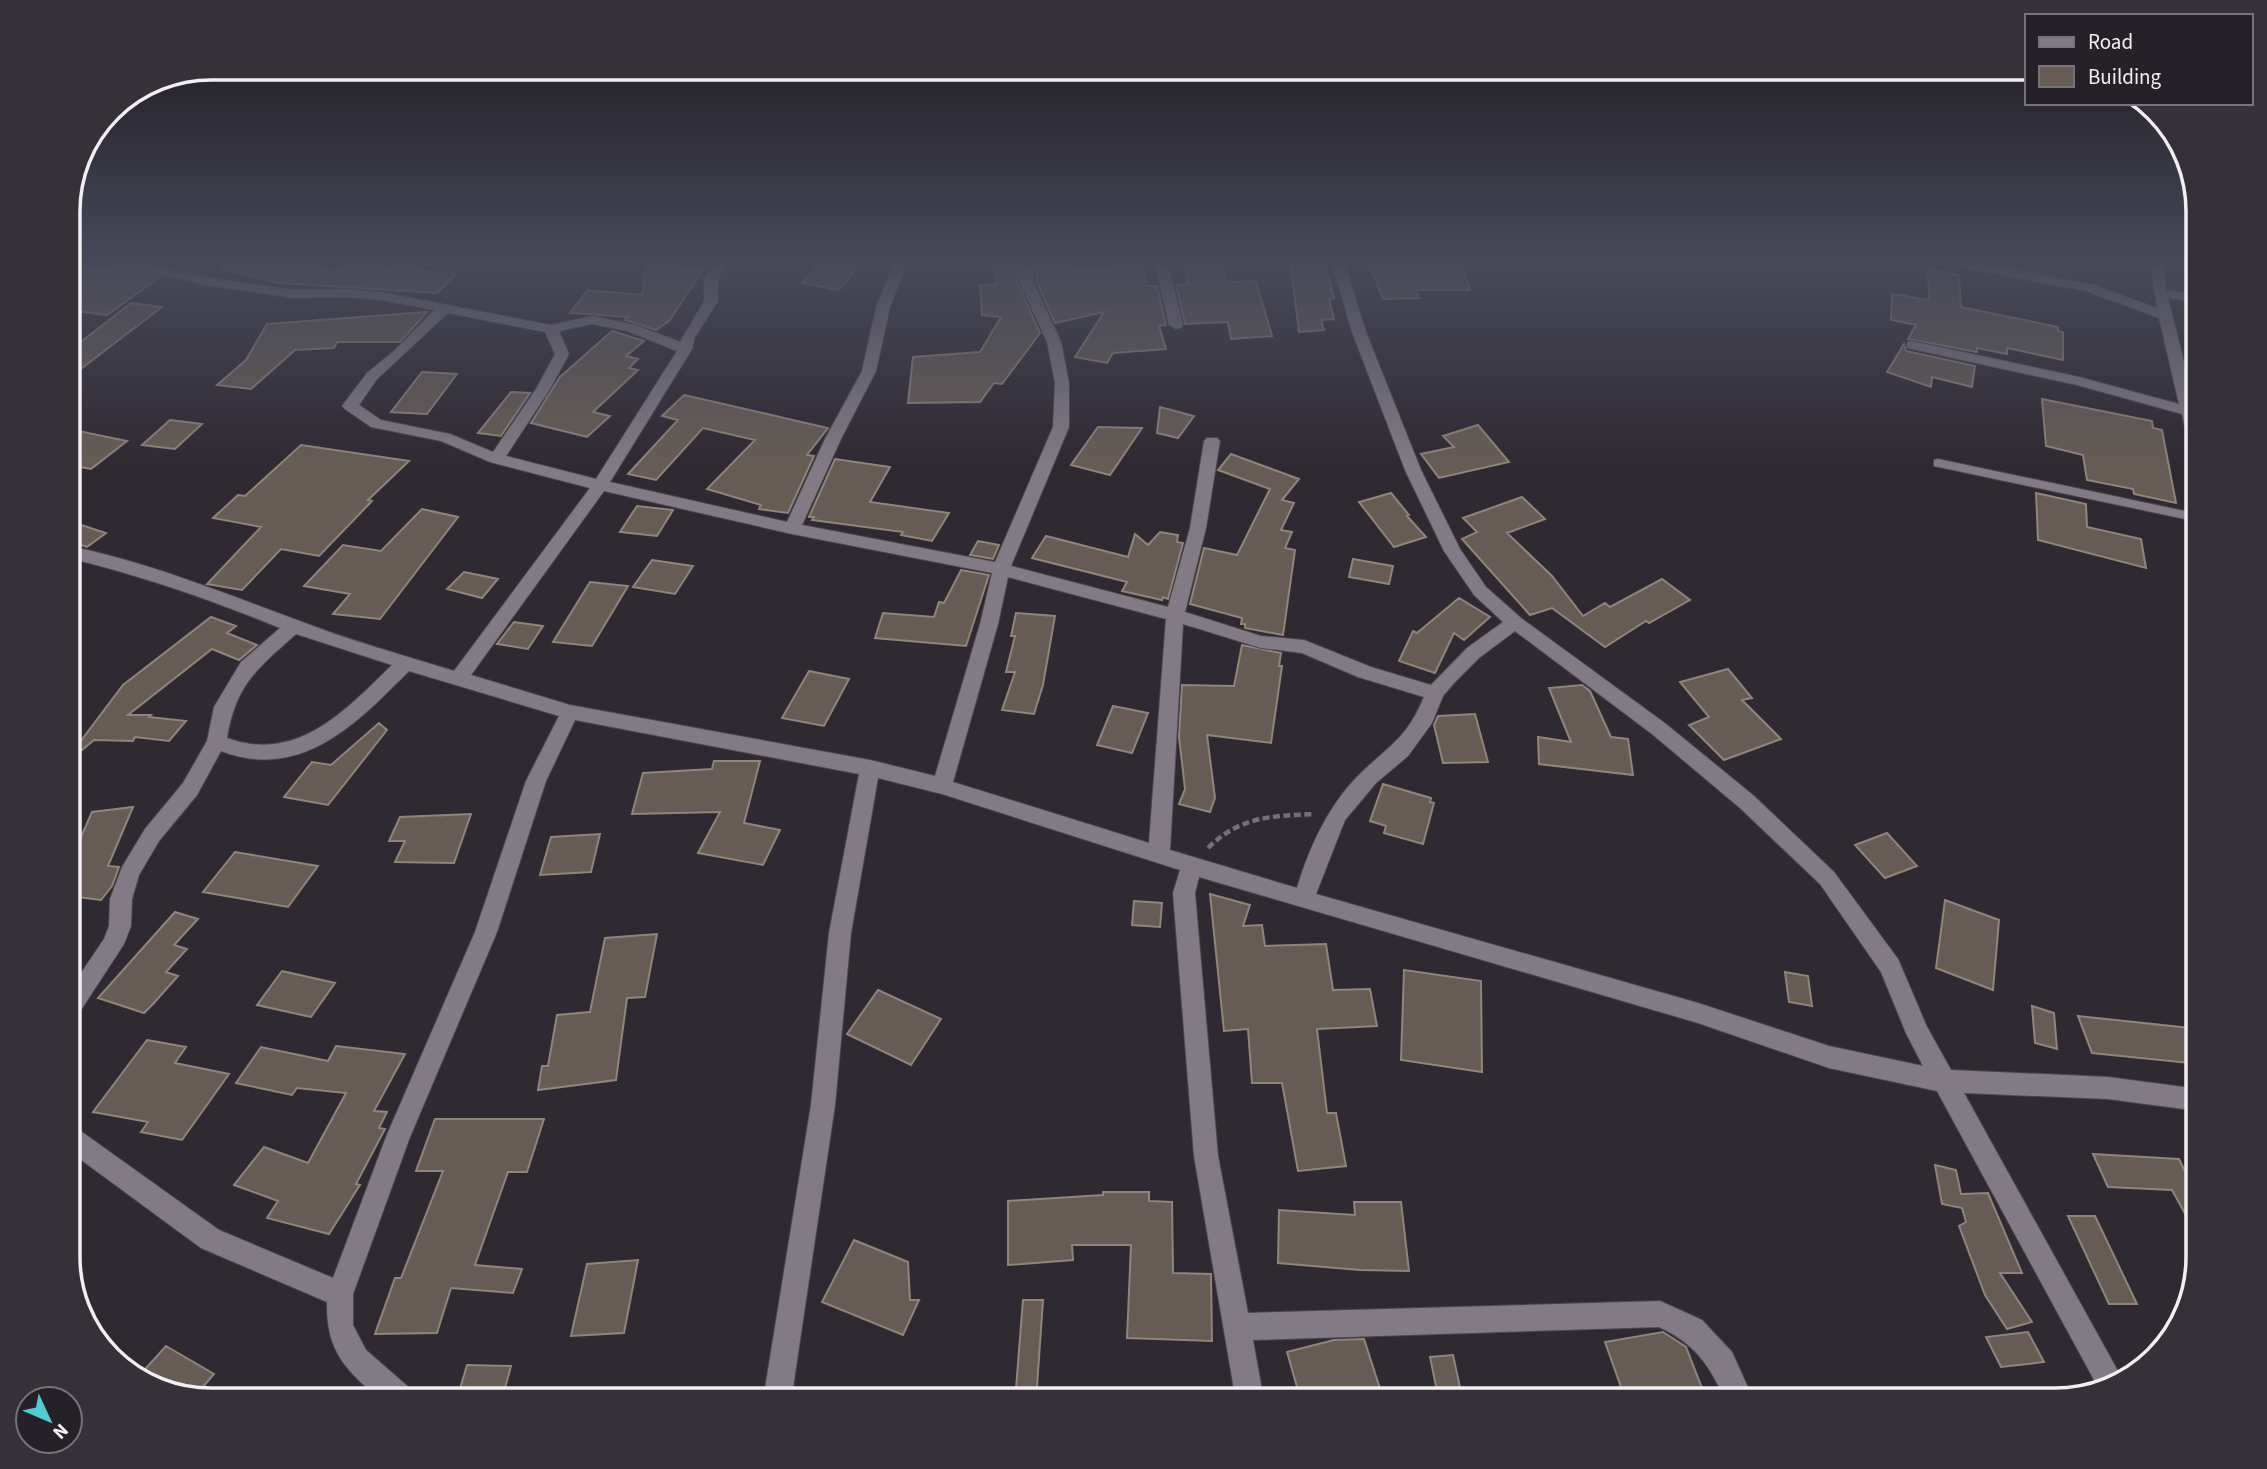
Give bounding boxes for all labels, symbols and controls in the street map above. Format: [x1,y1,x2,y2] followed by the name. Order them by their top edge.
[2025,14,2253,105] legend
[2088,27,2133,57] text: Road
[2088,62,2162,92] text: Building
[14,1385,84,1455] north arrow
[46,1417,74,1445] text: N

